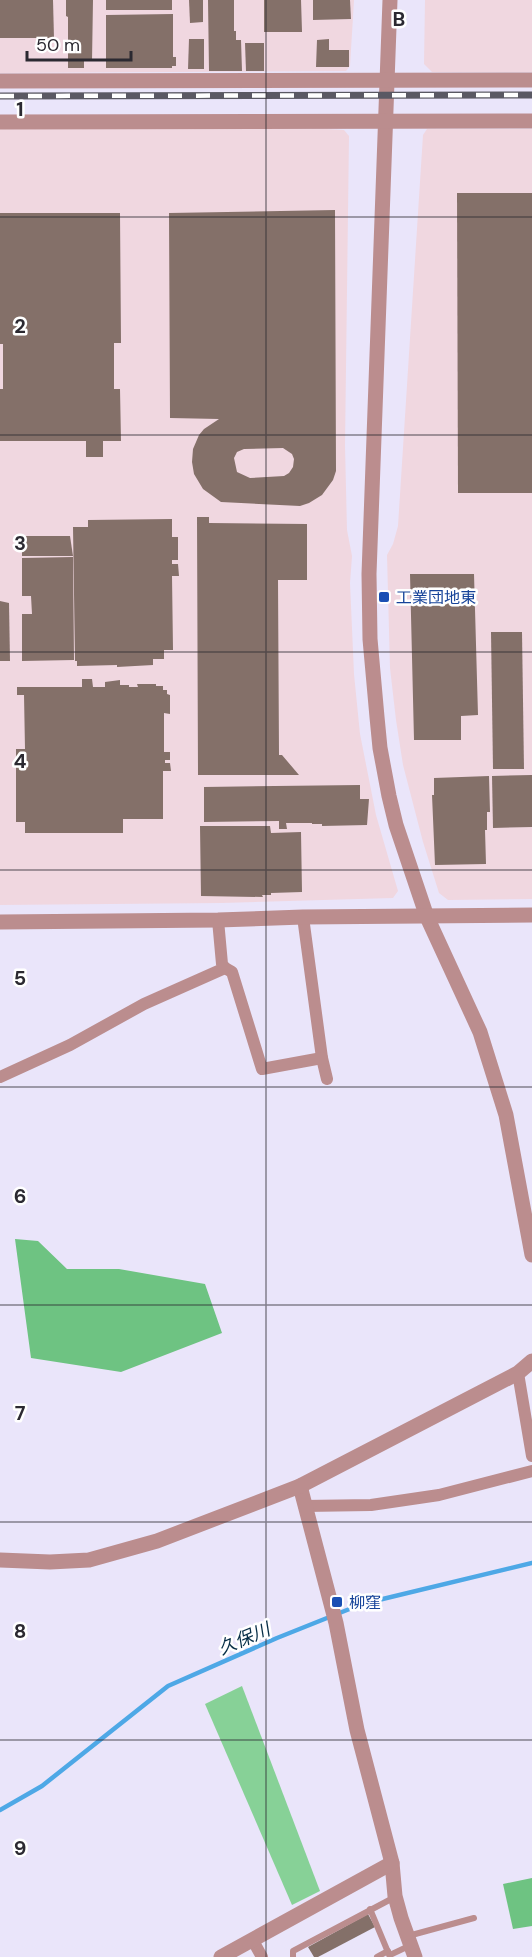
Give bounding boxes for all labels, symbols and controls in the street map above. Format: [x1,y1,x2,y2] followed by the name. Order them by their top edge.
[393,6,405,32] text: B
[27,24,130,62] scale bar
[36,33,80,57] text: 50 m
[16,96,24,122] text: 1
[14,313,26,339] text: 2
[14,530,26,556] text: 3
[396,587,476,608] place label: 工業団地東
[377,590,391,604] marker: 工業団地東
[14,748,27,774] text: 4
[14,965,26,991] text: 5
[14,1183,26,1209] text: 6
[15,1400,26,1426] text: 7
[349,1592,381,1613] place label: 柳窪
[330,1595,344,1609] marker: 柳窪
[214,1617,275,1661] water label: 久保川
[14,1618,26,1644] text: 8
[14,1835,26,1861] text: 9

